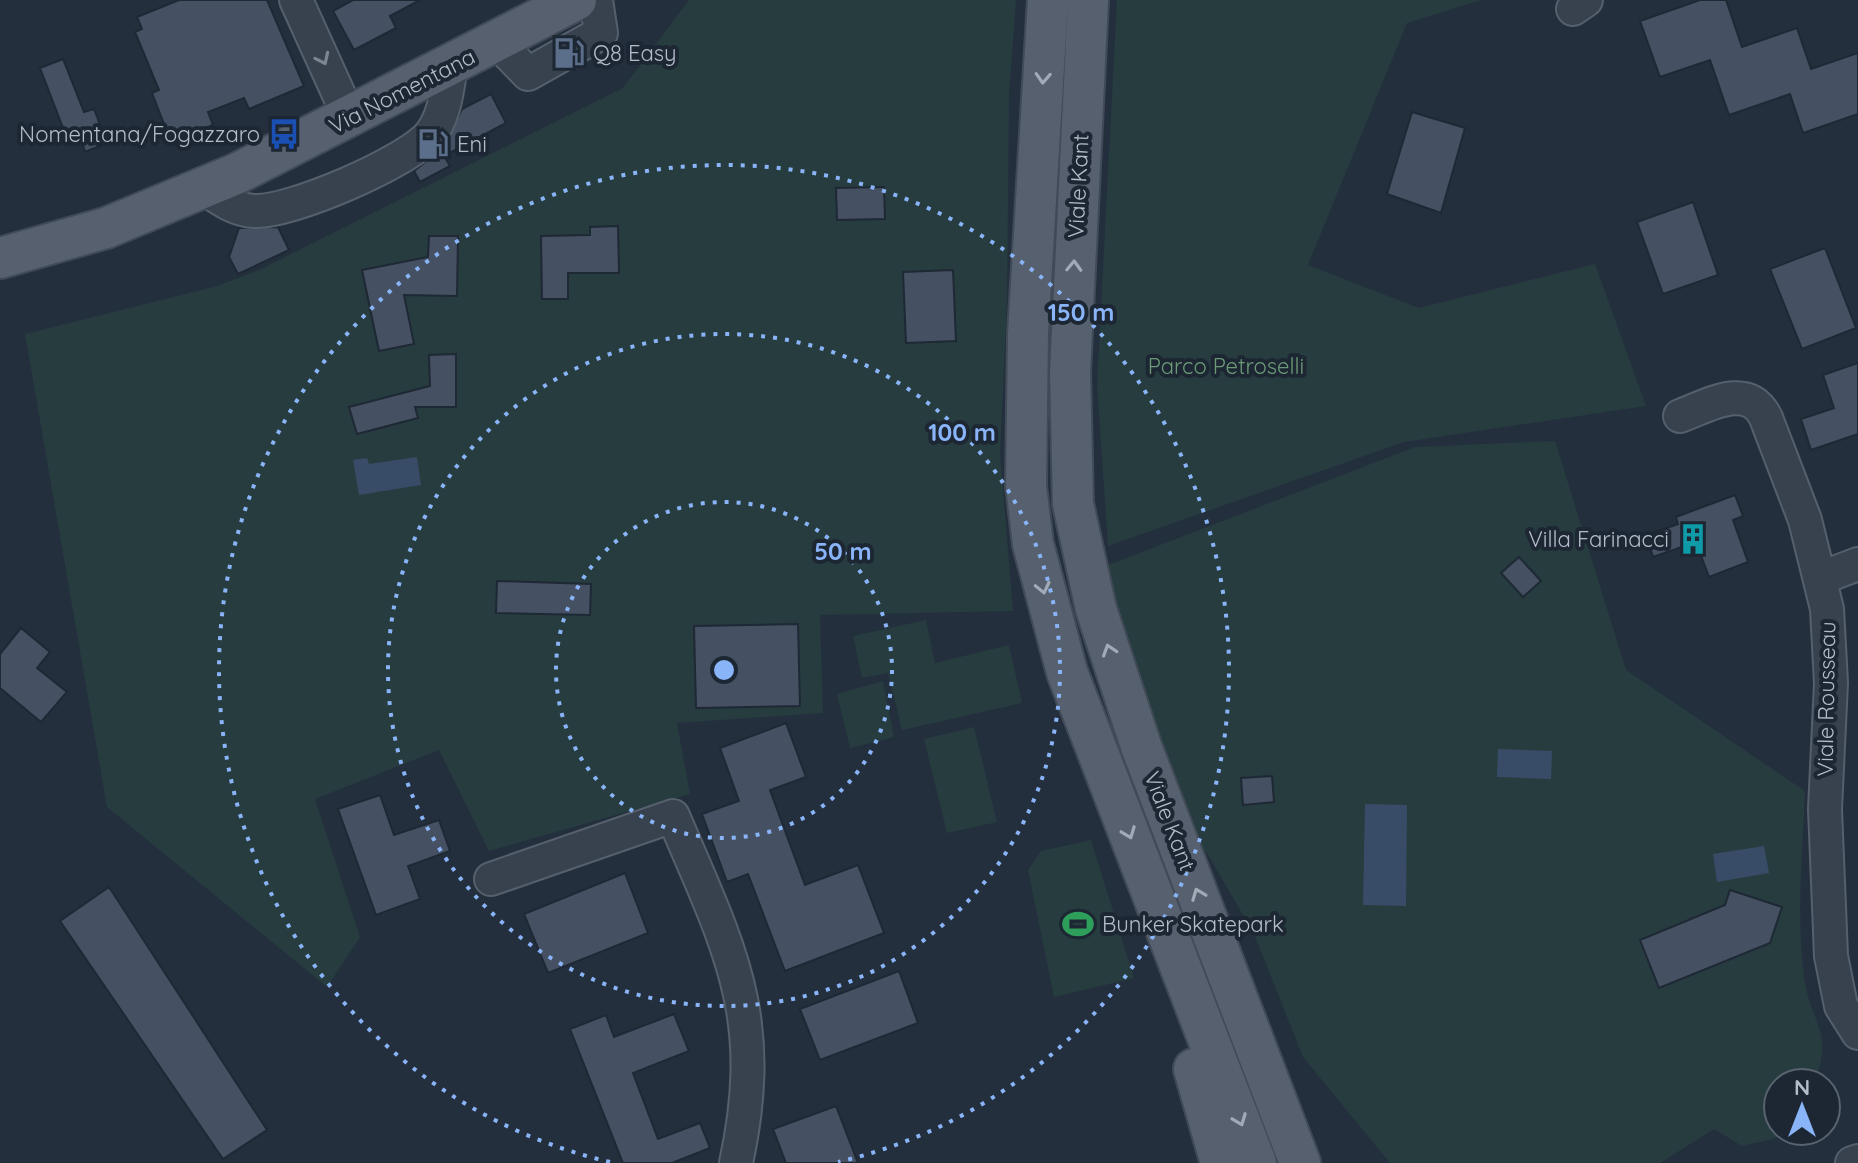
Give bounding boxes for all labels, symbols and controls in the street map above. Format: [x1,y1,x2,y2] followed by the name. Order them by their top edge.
[552,36,586,70] fuel station icon: Q8 Easy
[593,39,677,67] place label: Q8 Easy
[324,42,480,140] street label: Via Nomentana
[313,51,329,66] one-way arrow
[1035,72,1052,85] one-way arrow
[267,117,301,151] bus stop icon: Nomentana/Fogazzaro
[19,120,260,148] place label: Nomentana/Fogazzaro
[416,127,450,161] fuel station icon: Eni
[457,130,487,158] place label: Eni
[1061,133,1095,239] street label: Viale Kant
[1066,259,1083,272] one-way arrow
[1048,297,1114,327] text: 150 m
[1148,352,1304,380] park label: Parco Petroselli
[928,417,996,447] text: 100 m
[1676,522,1710,556] building icon: Villa Farinacci
[1528,525,1669,553] place label: Villa Farinacci
[814,536,872,566] text: 50 m
[1034,580,1051,594] one-way arrow
[1811,621,1841,777] street label: Viale Rousseau
[1102,643,1118,657] one-way arrow
[710,656,738,684] centre of rings
[1138,767,1202,875] street label: Viale Kant
[1119,825,1136,839] one-way arrow
[1191,888,1208,902] one-way arrow
[1061,907,1095,941] sports icon: Bunker Skatepark
[1102,910,1284,938] place label: Bunker Skatepark
[1762,1067,1842,1147] north arrow
[1794,1073,1810,1101] text: N
[1230,1112,1247,1126] one-way arrow

